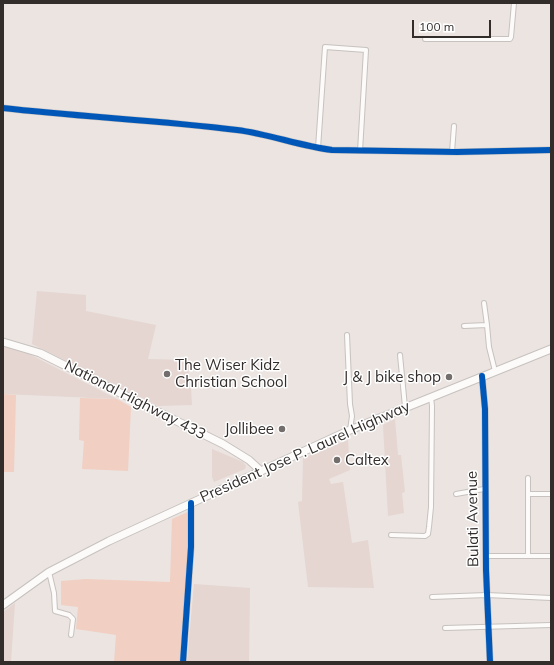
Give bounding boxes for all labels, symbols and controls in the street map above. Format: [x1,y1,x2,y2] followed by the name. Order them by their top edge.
[414,12,493,38] scale bar
[419,19,454,34] text: 100 m
[61,356,209,444] street label: National Highway 433
[175,356,287,391] place label: The Wiser Kidz Christian School
[343,368,441,386] place label: J & J bike shop
[162,369,172,379] marker: The Wiser Kidz Christian School
[444,372,454,382] marker: J & J bike shop
[197,397,413,507] street label: President Jose P. Laurel Highway
[224,420,274,438] place label: Jollibee
[277,424,287,434] marker: Jollibee
[345,451,389,469] place label: Caltex
[332,455,342,465] marker: Caltex
[463,471,483,567] street label: Bulati Avenue

